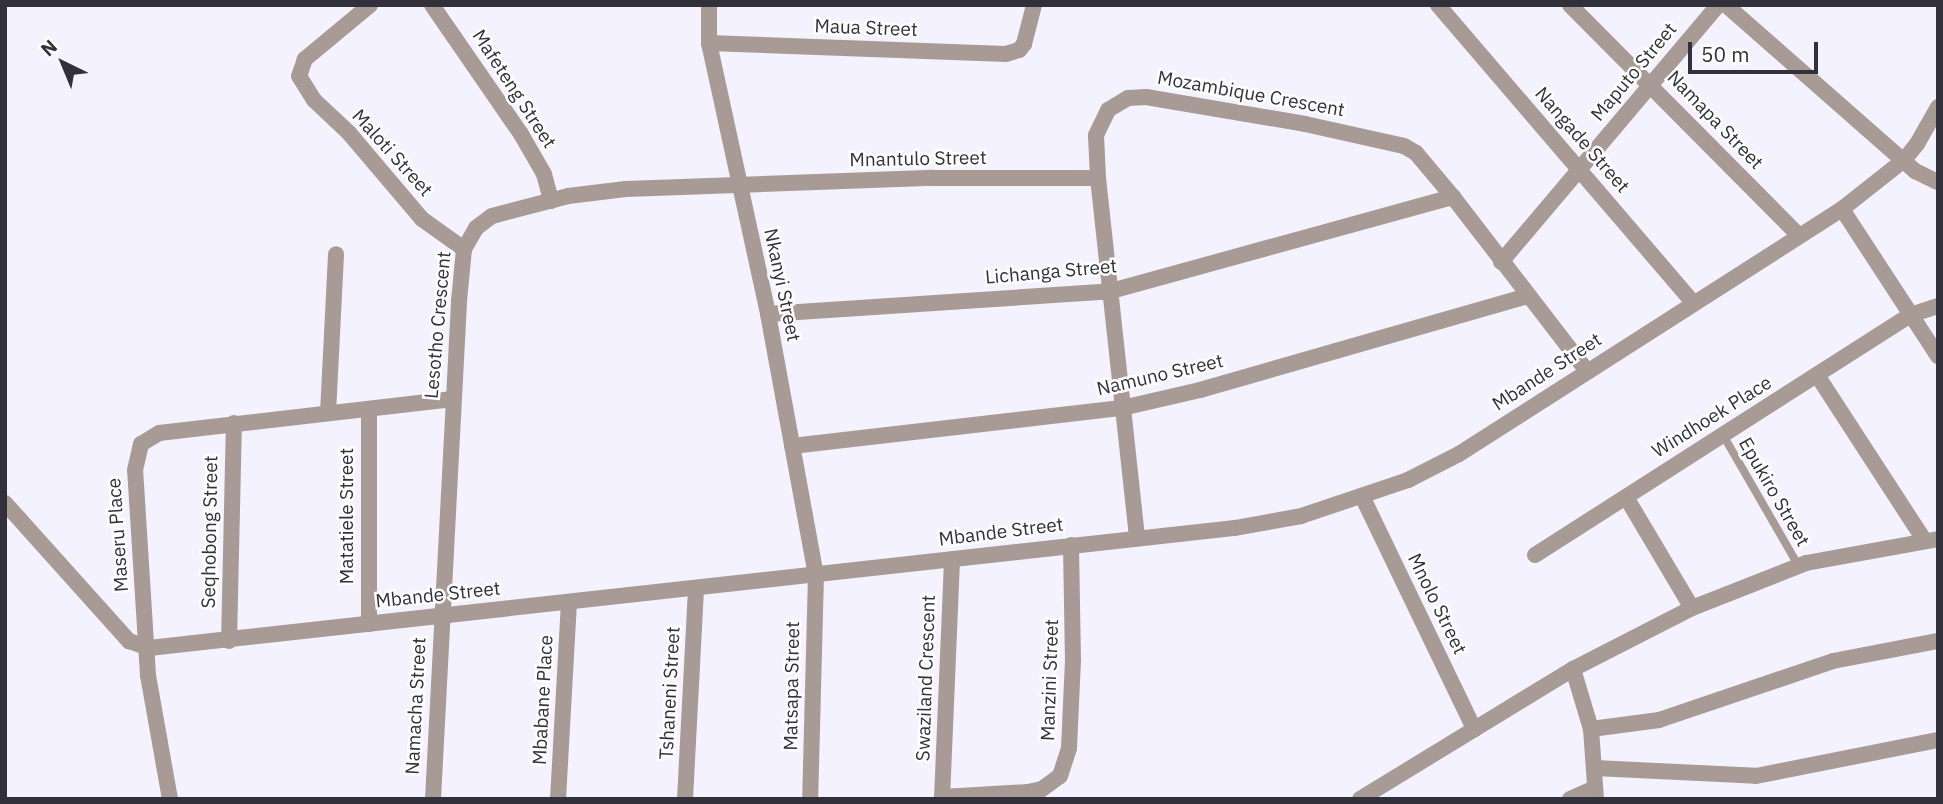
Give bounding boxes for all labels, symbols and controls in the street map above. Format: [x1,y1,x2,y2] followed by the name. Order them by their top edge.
[814,15,918,41] street label: Maua Street
[1586,18,1682,126] street label: Maputo Street
[467,26,561,152] street label: Mafeteng Street
[28,28,98,98] north arrow
[1691,28,1820,72] scale bar
[35,34,62,61] text: N
[1701,40,1750,68] text: 50 m
[1156,66,1346,122] street label: Mozambique Crescent
[1662,66,1768,174] street label: Namapa Street
[1530,83,1634,197] street label: Nangade Street
[347,105,437,201] street label: Maloti Street
[849,146,987,172] street label: Mnantulo Street
[759,226,805,344] street label: Nkanyi Street
[420,250,456,400] street label: Lesotho Crescent
[984,255,1118,289] street label: Lichanga Street
[1488,328,1606,416] street label: Mbande Street
[1095,349,1225,401] street label: Namuno Street
[1648,371,1776,463] street label: Windhoek Place
[1734,434,1814,550] street label: Epukiro Street
[336,448,358,584] street label: Matatiele Street
[197,455,223,609] street label: Seqhobong Street
[103,477,133,593] street label: Maseru Place
[937,513,1065,551] street label: Mbande Street
[1403,550,1471,658] street label: Mnolo Street
[374,577,502,613] street label: Mbande Street
[912,594,940,762] street label: Swaziland Crescent
[1036,619,1064,741] street label: Manzini Street
[779,621,805,751] street label: Matsapa Street
[655,626,685,760] street label: Tshaneni Street
[528,634,558,766] street label: Mbabane Place
[401,637,431,775] street label: Namacha Street

